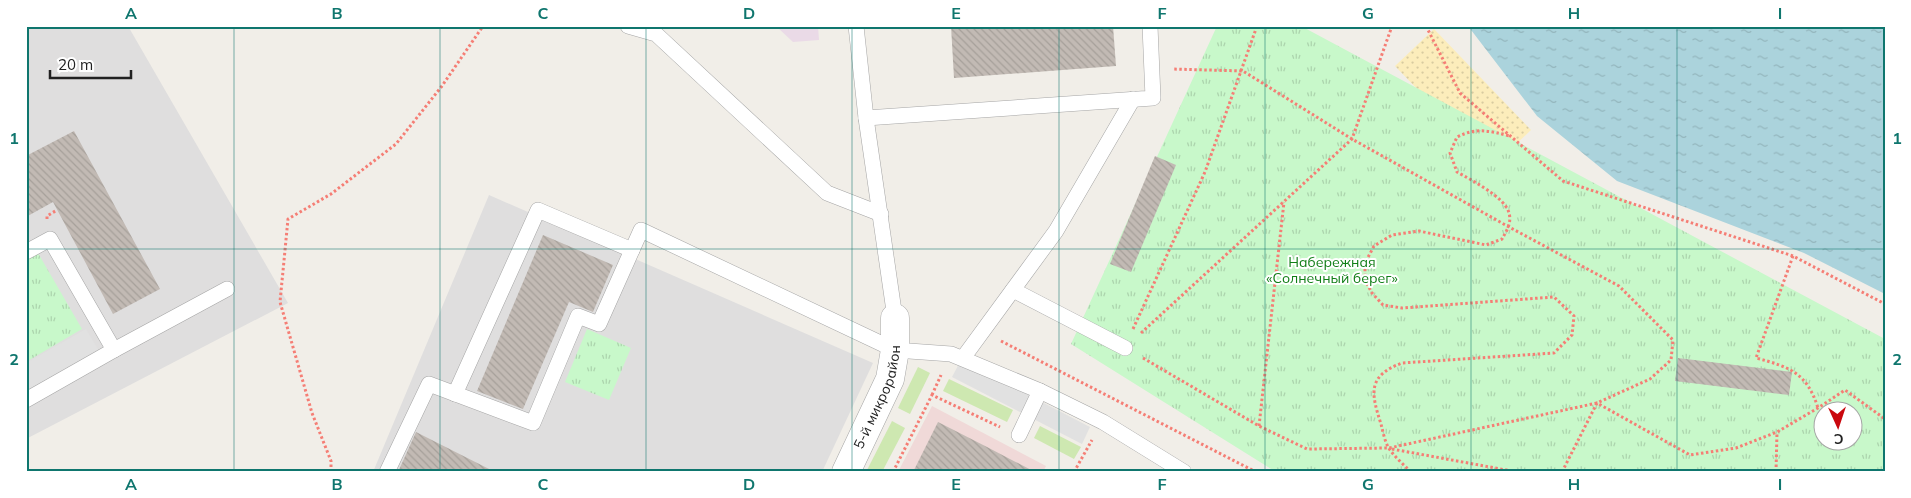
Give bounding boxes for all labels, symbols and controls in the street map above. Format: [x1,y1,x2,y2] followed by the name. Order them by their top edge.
[125,3,137,23] text: A
[331,3,343,23] text: B
[538,3,549,23] text: C
[743,3,755,23] text: D
[951,3,961,23] text: E
[1157,3,1167,23] text: F
[1362,3,1374,23] text: G
[1568,3,1580,23] text: H
[1778,3,1782,23] text: I
[50,48,131,80] scale bar
[58,55,93,74] text: 20 m
[9,128,19,148] text: 1
[1892,128,1902,148] text: 1
[1266,253,1398,287] park label: Набережная «Солнечный берег»
[849,345,904,452] street label: 5-й микрорайон
[9,349,19,369] text: 2
[1892,349,1902,369] text: 2
[1814,400,1864,450] north arrow
[1833,430,1844,448] text: С
[125,474,137,494] text: A
[331,474,343,494] text: B
[538,474,549,494] text: C
[743,474,755,494] text: D
[951,474,961,494] text: E
[1157,474,1167,494] text: F
[1362,474,1374,494] text: G
[1568,474,1580,494] text: H
[1778,474,1782,494] text: I

